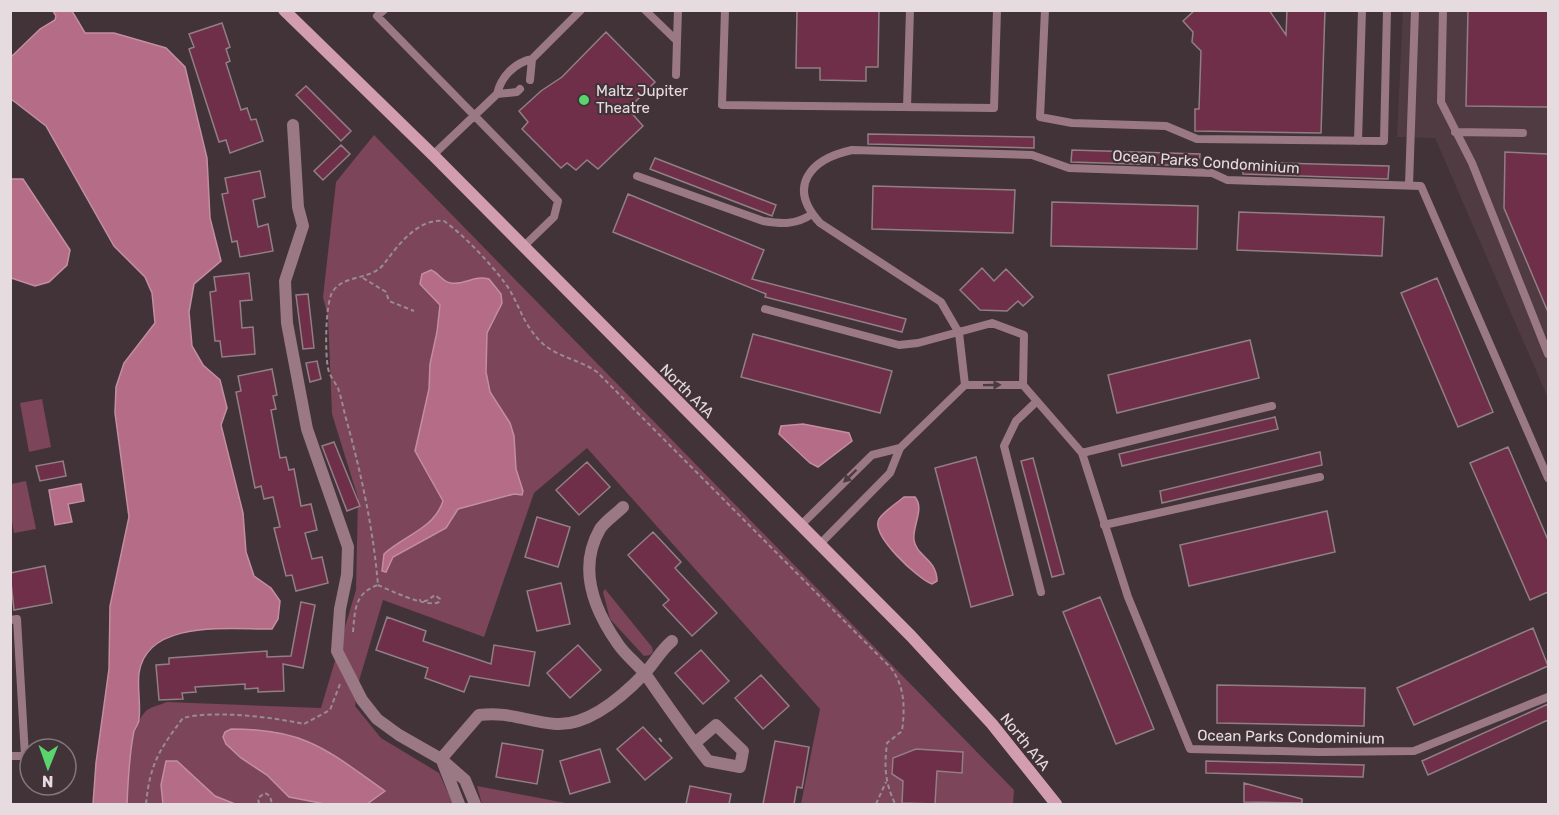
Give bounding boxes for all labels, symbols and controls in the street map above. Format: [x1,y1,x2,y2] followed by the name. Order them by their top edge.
[596,82,688,117] place label: Maltz Jupiter Theatre
[577,93,591,107] marker: Maltz Jupiter Theatre
[1112,146,1300,178] street label: Ocean Parks Condominium
[656,360,718,422] street label: North A1A
[982,380,1001,390] one-way arrow
[843,469,858,483] one-way arrow
[996,710,1054,774] street label: North A1A
[1197,726,1385,748] street label: Ocean Parks Condominium
[18,737,78,797] north arrow
[42,772,54,791] text: N

